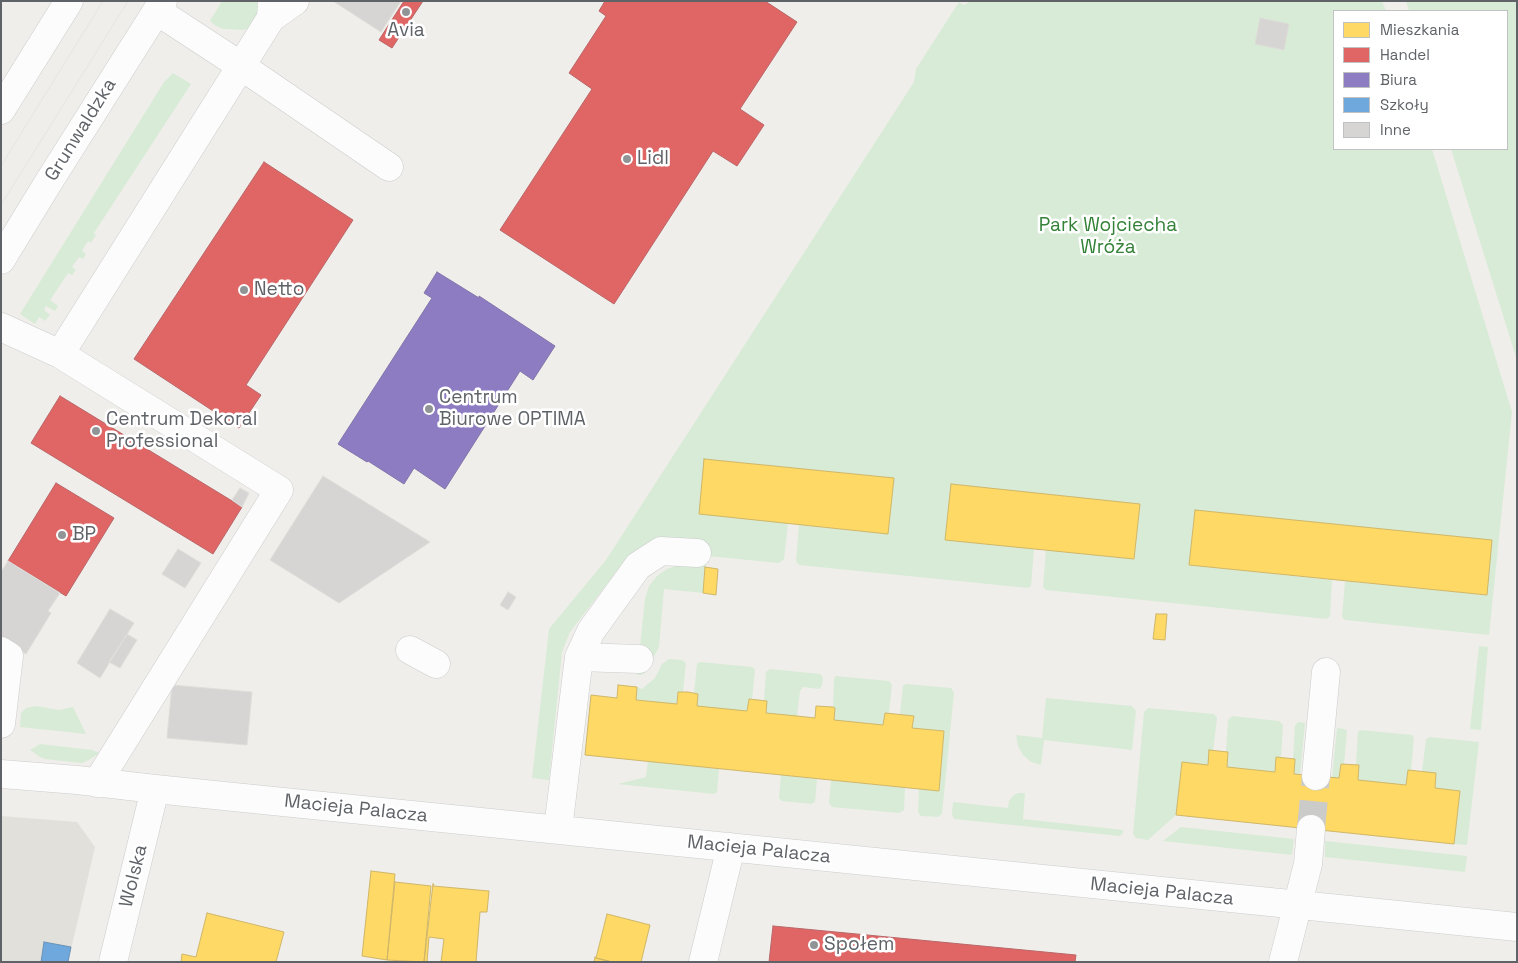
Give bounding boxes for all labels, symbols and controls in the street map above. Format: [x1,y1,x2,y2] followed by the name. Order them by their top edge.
[400,6,412,18] marker: Avia
[1333,10,1508,150] legend
[387,20,425,42] place label: Avia
[1380,20,1459,39] text: Mieszkania
[1380,45,1430,64] text: Handel
[1380,70,1417,89] text: Biura
[40,75,122,185] street label: Grunwaldzka
[1380,95,1429,114] text: Szkoły
[1380,120,1411,139] text: Inne
[637,148,669,170] place label: Lidl
[621,153,633,165] marker: Lidl
[1039,215,1177,259] park label: Park Wojciecha Wróża
[254,279,304,301] place label: Netto
[238,284,250,296] marker: Netto
[439,387,586,431] place label: Centrum Biurowe OPTIMA
[423,403,435,415] marker: Centrum Biurowe OPTIMA
[106,409,257,453] place label: Centrum Dekoral Professional
[90,425,102,437] marker: Centrum Dekoral Professional
[72,524,96,546] place label: BP
[56,529,68,541] marker: BP
[283,790,429,828] street label: Macieja Palacza
[686,831,832,869] street label: Macieja Palacza
[115,842,153,910] street label: Wolska
[1089,873,1235,911] street label: Macieja Palacza
[824,934,894,956] place label: Społem
[808,939,820,951] marker: Społem

